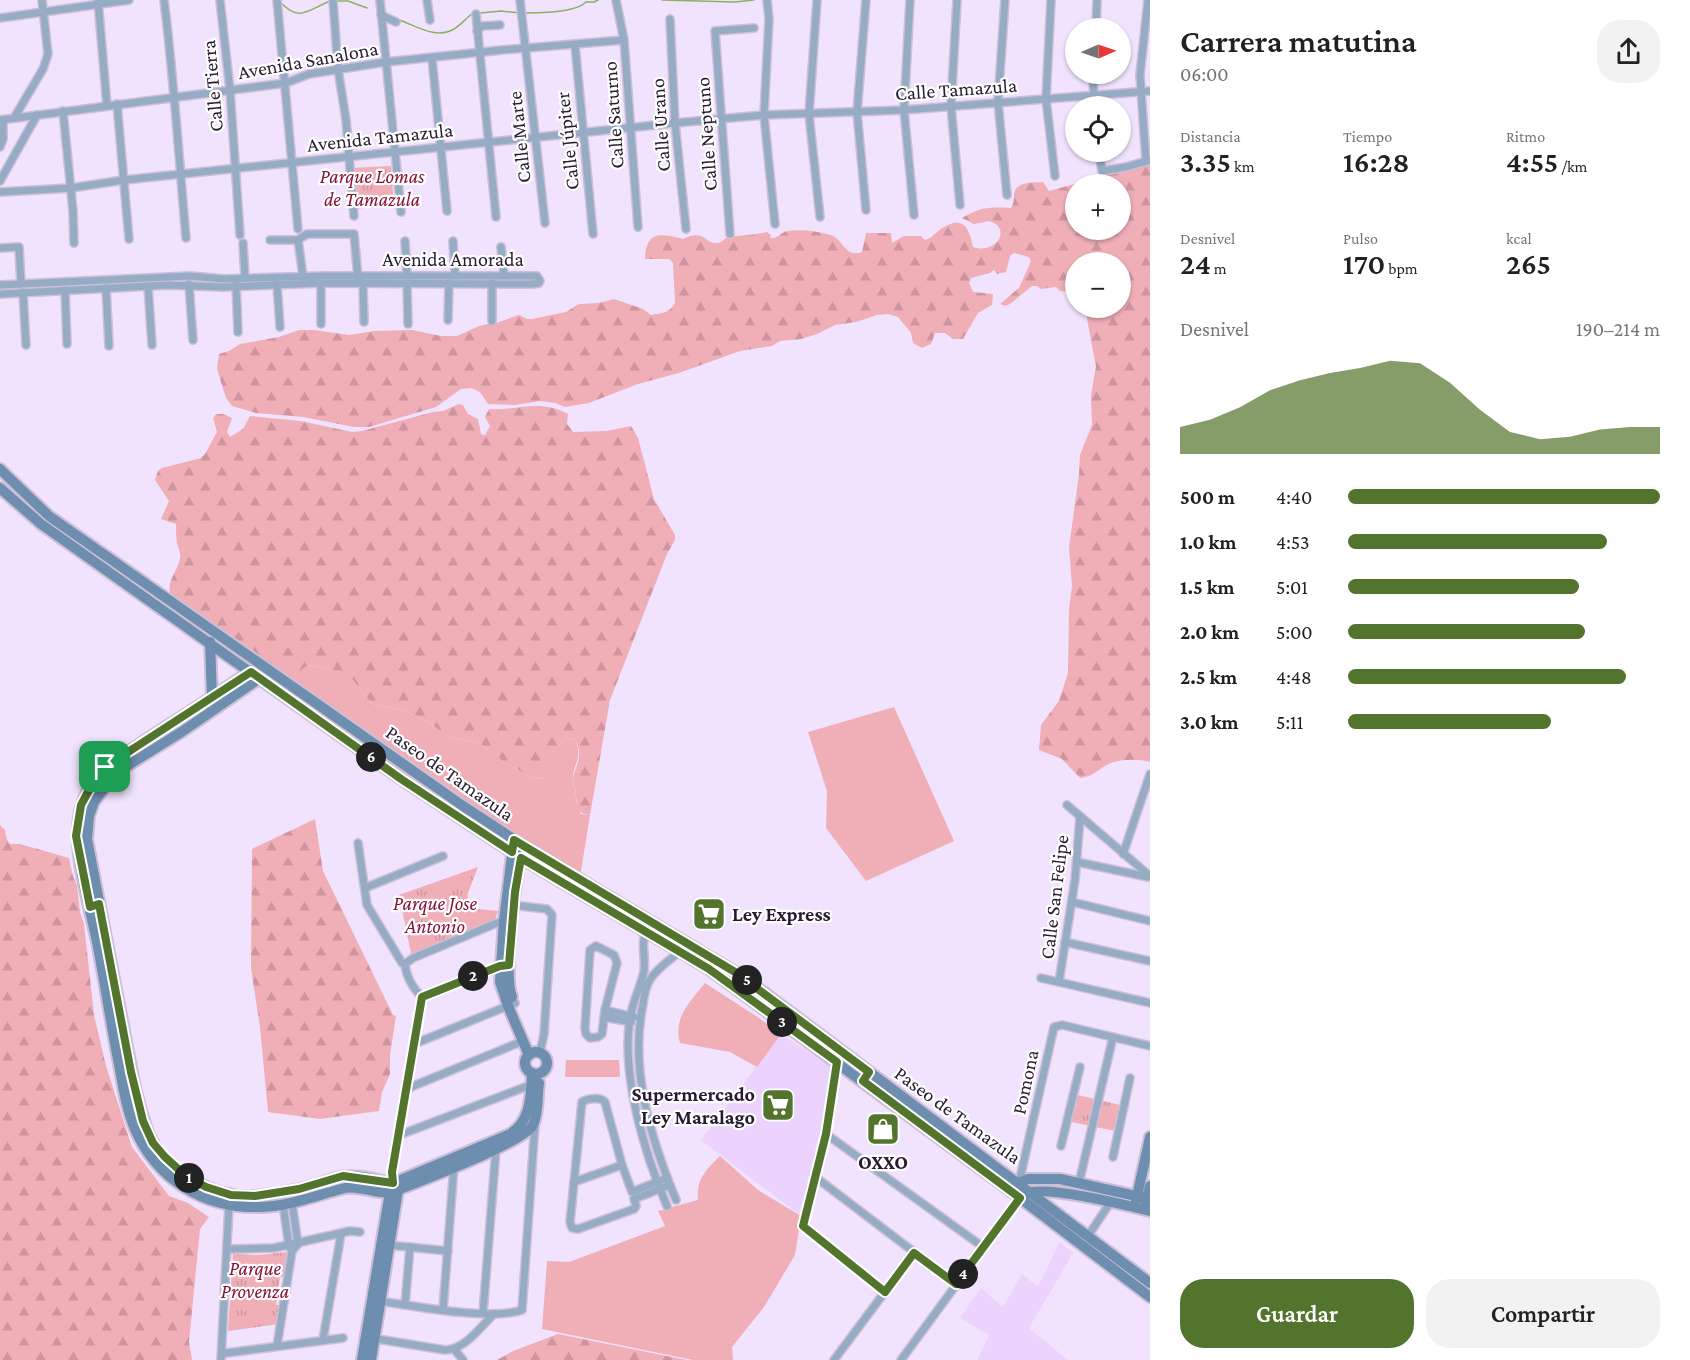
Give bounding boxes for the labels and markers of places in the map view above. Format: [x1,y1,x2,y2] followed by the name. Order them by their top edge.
[79,741,130,792] pin
[356,742,386,772] pin: 6
[691,896,727,932] supermarket icon: Ley Express
[732,903,831,925] place label: Ley Express
[458,961,488,991] pin: 2
[732,965,762,995] pin: 5
[767,1007,797,1037] pin: 3
[632,1083,755,1128] place label: Supermercado Ley Maralago
[760,1087,796,1123] supermarket icon: Supermercado Ley Maralago
[865,1111,901,1147] shop icon: OXXO
[858,1151,908,1173] place label: OXXO
[174,1163,204,1193] pin: 1
[948,1259,978,1289] pin: 4

